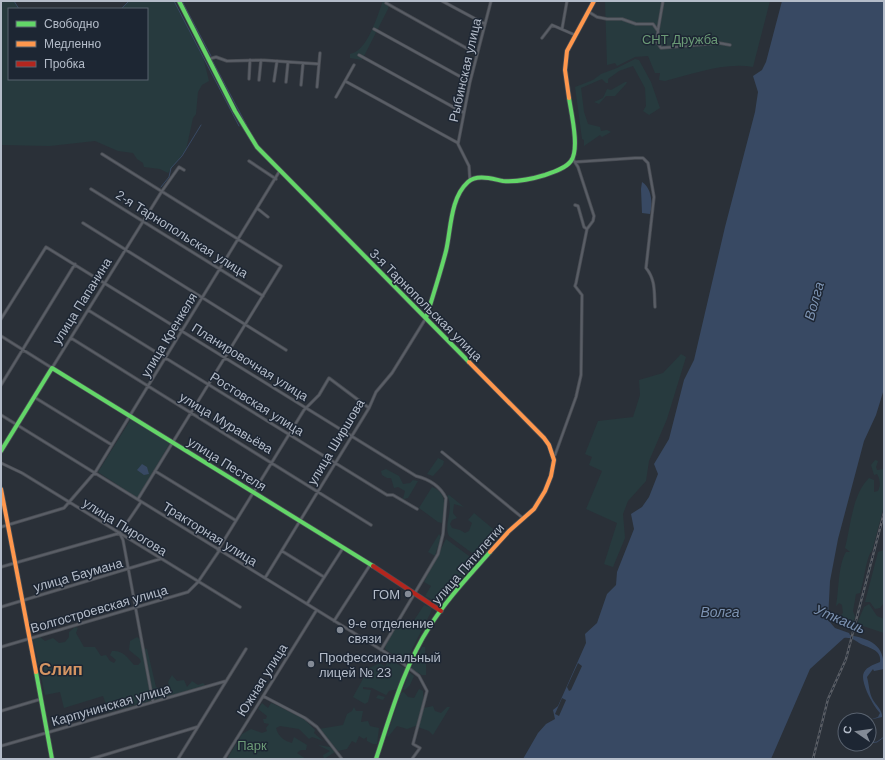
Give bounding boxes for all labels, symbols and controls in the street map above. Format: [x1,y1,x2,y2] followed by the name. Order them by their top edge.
[8,8,148,80] legend
[446,16,484,123] street label: Рыбинская улица
[44,17,99,31] text: Свободно
[642,32,719,47] park label: СНТ Дружба
[44,37,101,51] text: Медленно
[44,57,85,71] text: Пробка
[113,187,251,281] street label: 2-я Тарнопольская улица
[367,246,486,365] street label: 3-я Тарнопольская улица
[49,254,115,347] street label: улица Папанина
[801,280,827,322] water label: Волга
[138,290,200,380] street label: улица Кренкеля
[189,320,312,404] street label: Планировочная улица
[207,369,307,439] street label: Ростовская улица
[177,389,276,457] street label: улица Муравьёва
[304,396,368,488] street label: улица Ширшова
[185,434,269,494] street label: улица Пестеля
[80,495,170,559] street label: улица Пирогова
[160,499,261,570] street label: Тракторная улица
[429,520,507,608] street label: улица Пятилетки
[32,555,125,595] street label: улица Баумана
[29,582,170,636] street label: Волгостроевская улица
[373,587,400,602] place label: ГОМ
[403,589,413,599] marker: ГОМ
[811,601,868,637] water label: Уткашь
[700,604,740,620] water label: Волга
[348,616,434,646] place label: 9-е отделение связи
[335,625,345,635] marker: 9-е отделение связи
[234,640,291,719] street label: Южная улица
[319,650,441,680] place label: Профессиональный лицей № 23
[306,659,316,669] marker: Профессиональный лицей № 23
[39,660,83,679] district label: Слип
[50,681,173,729] street label: Карпунинская улица
[837,712,877,752] north arrow
[841,724,854,735] text: С
[237,738,267,753] park label: Парк

